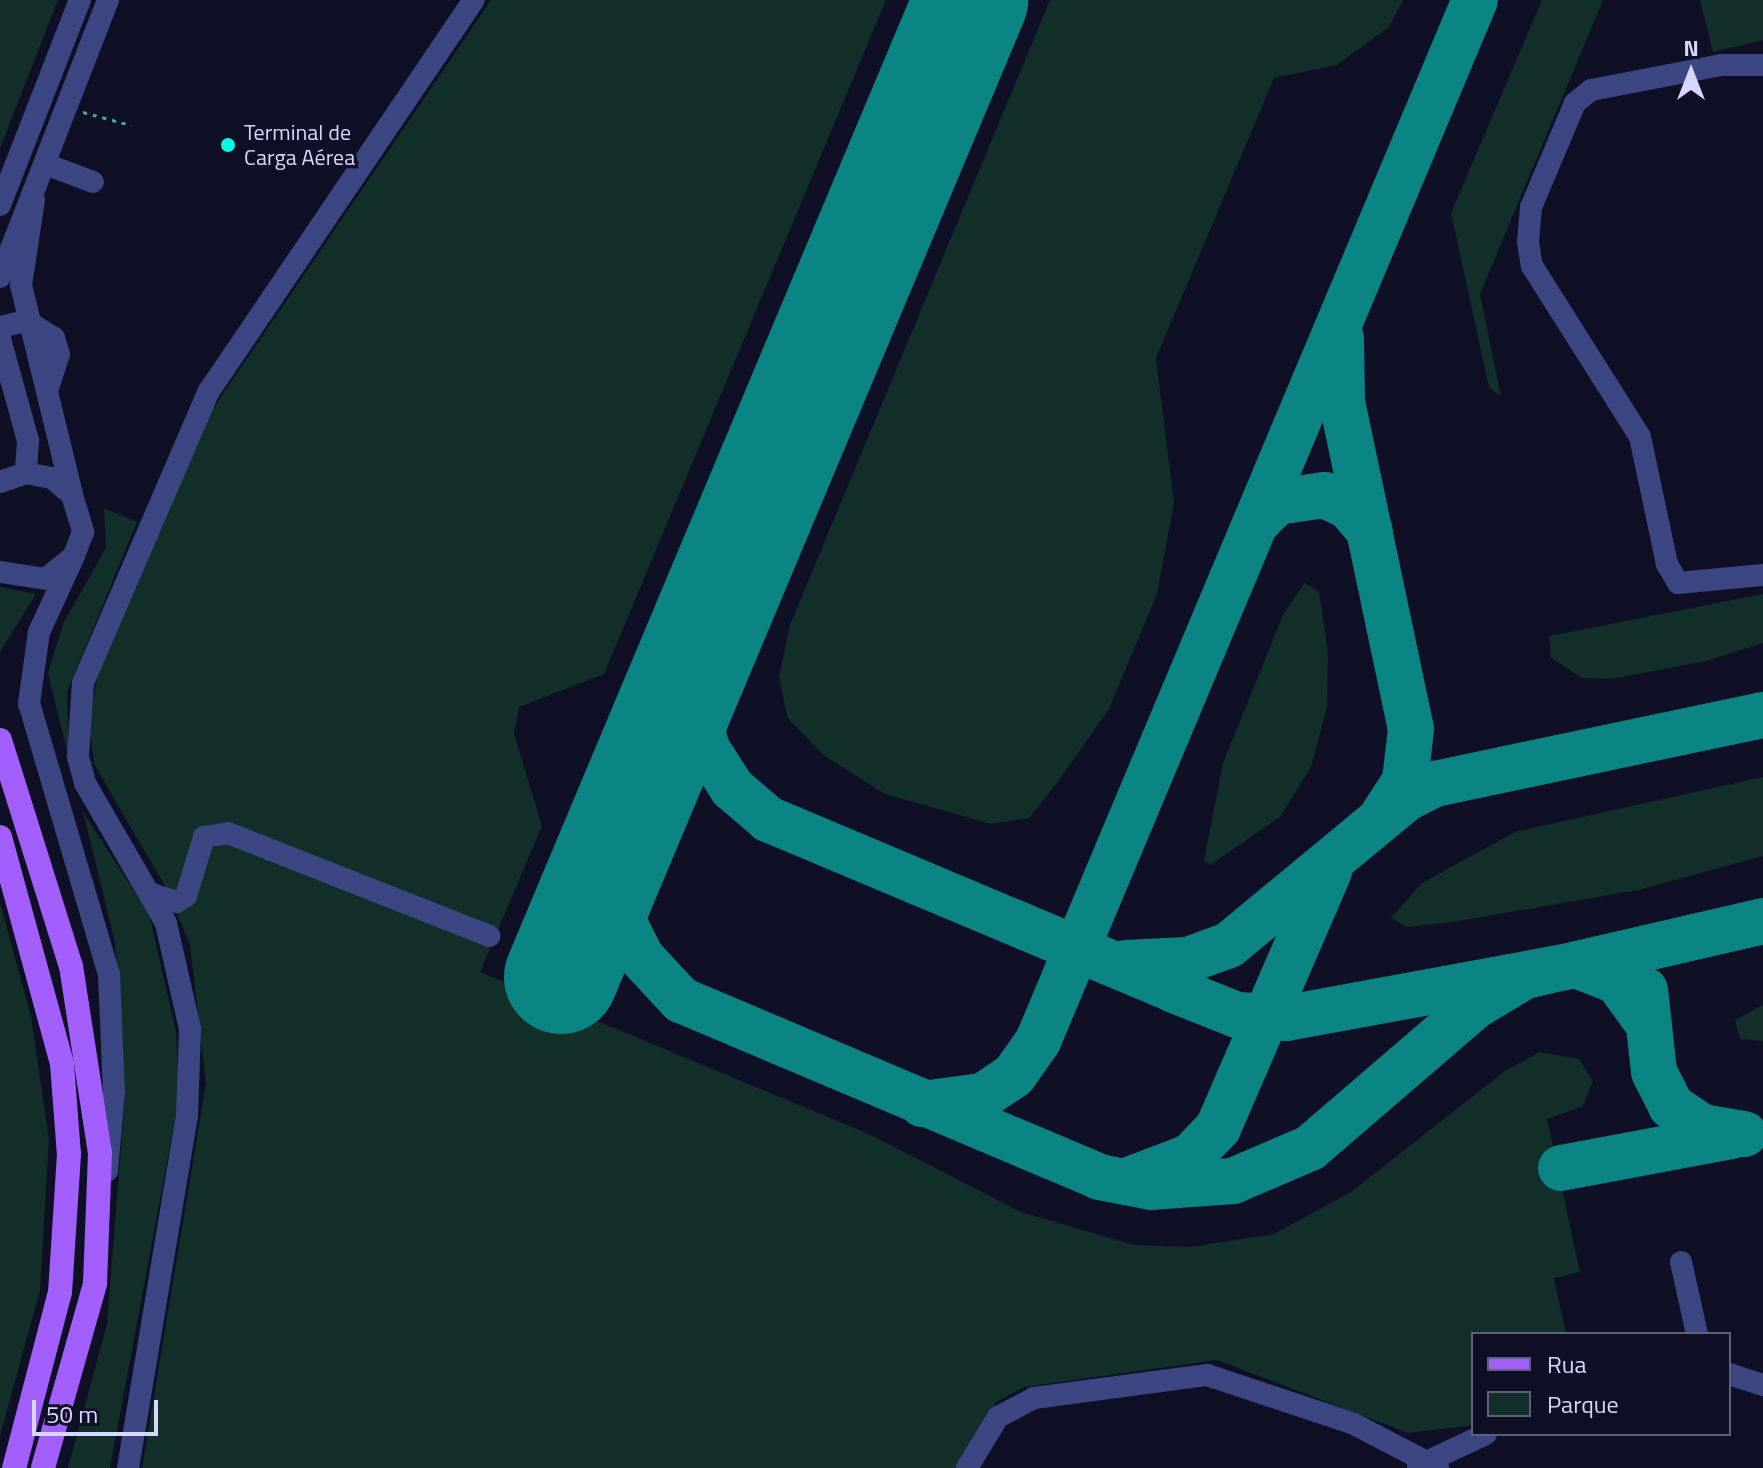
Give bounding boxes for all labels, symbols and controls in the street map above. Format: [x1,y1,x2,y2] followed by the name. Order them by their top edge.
[1683,31,1699,65] text: N
[1651,32,1731,112] north arrow
[244,119,355,170] place label: Terminal de Carga Aérea
[219,136,237,154] marker: Terminal de Carga Aérea
[1471,1332,1731,1436] legend
[1547,1346,1586,1382] text: Rua
[36,1384,162,1434] scale bar
[1547,1386,1619,1422] text: Parque
[46,1396,98,1432] text: 50 m

